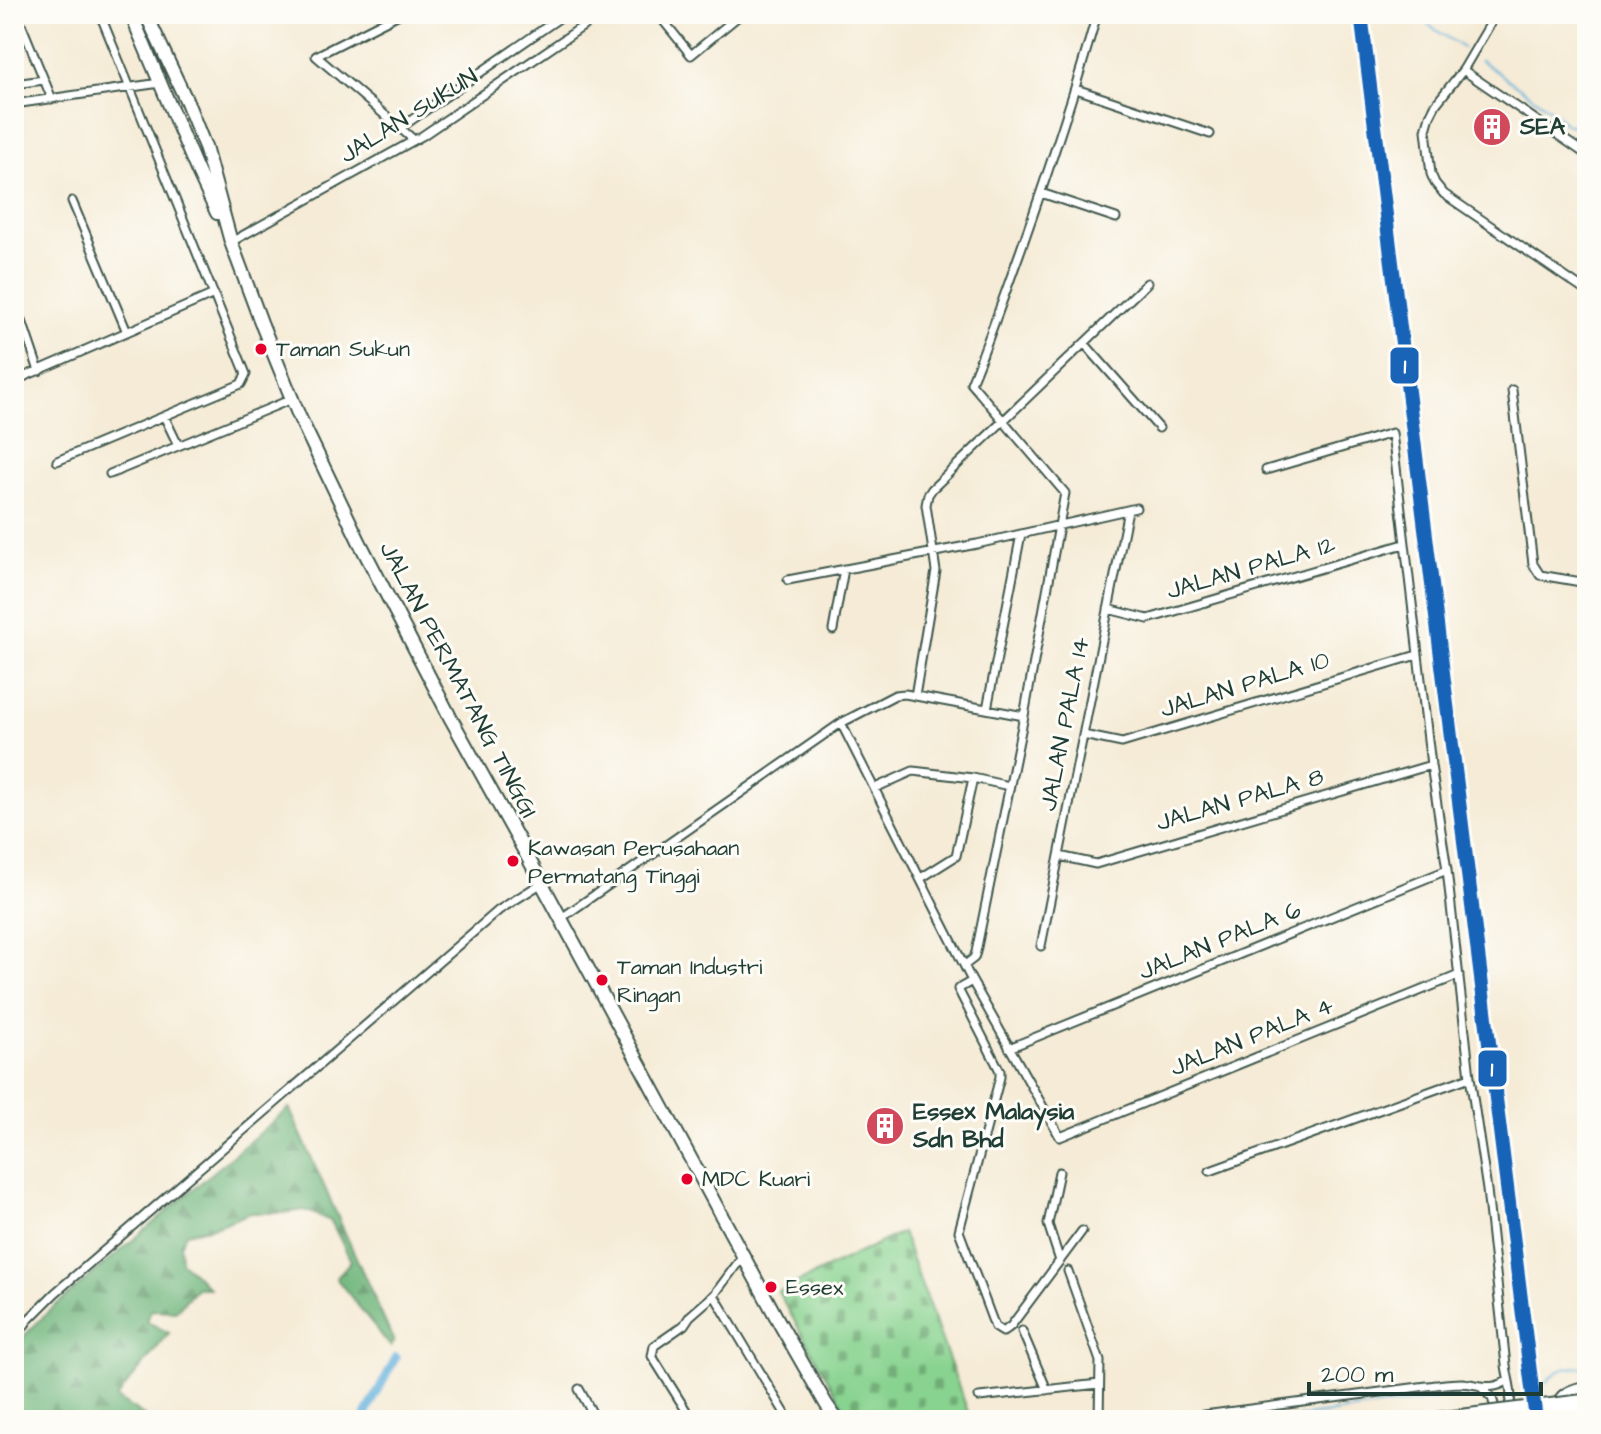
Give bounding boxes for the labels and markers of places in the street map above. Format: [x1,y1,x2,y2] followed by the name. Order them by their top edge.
[1471,106,1513,148] building icon: SEA
[1519,110,1566,144] place label: SEA
[276,334,410,365] place label: Taman Sukun
[253,341,269,357] marker: Taman Sukun
[528,833,739,893] place label: Kawasan Perusahaan Permatang Tinggi
[505,853,521,869] marker: Kawasan Perusahaan Permatang Tinggi
[617,952,762,1012] place label: Taman Industri Ringan
[594,972,610,988] marker: Taman Industri Ringan
[912,1095,1075,1157] place label: Essex Malaysia Sdn Bhd
[864,1105,906,1147] building icon: Essex Malaysia Sdn Bhd
[702,1164,810,1195] place label: MDC Kuari
[679,1171,695,1187] marker: MDC Kuari
[786,1272,844,1303] place label: Essex
[763,1279,779,1295] marker: Essex

